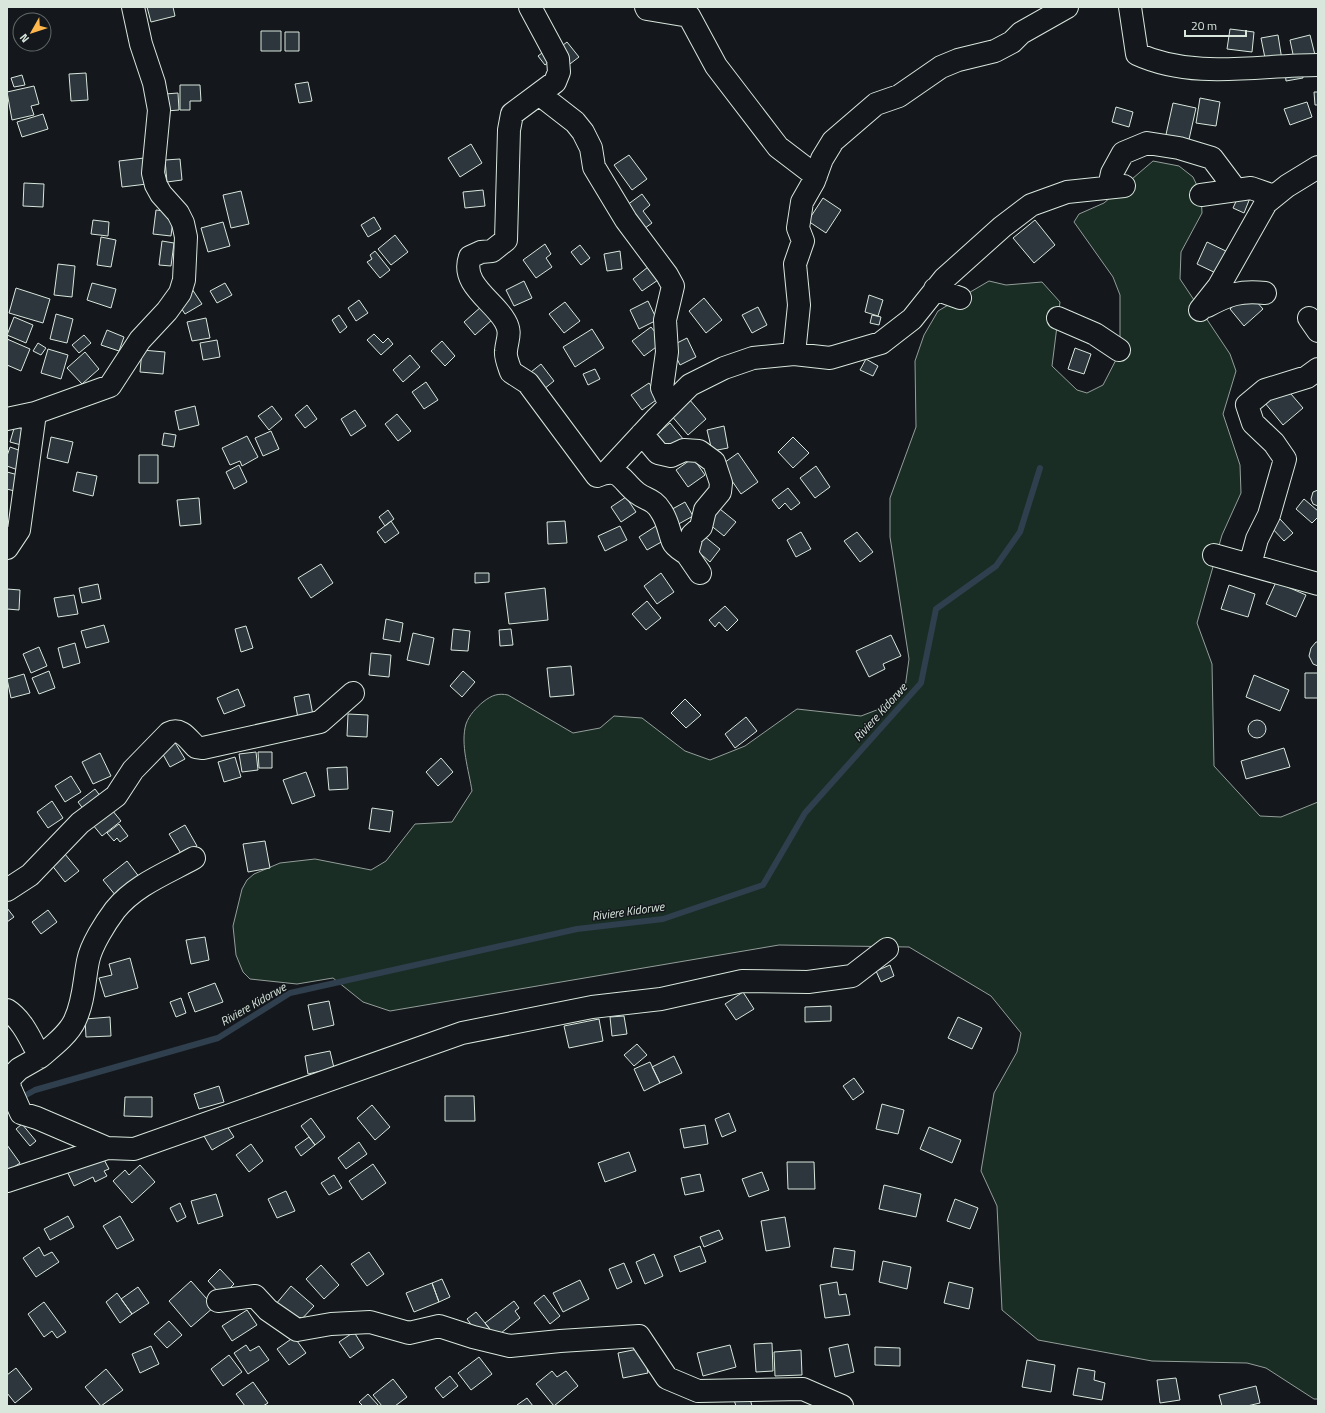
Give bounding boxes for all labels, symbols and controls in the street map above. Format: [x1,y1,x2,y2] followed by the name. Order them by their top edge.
[12,12,52,52] north arrow
[1185,12,1246,38] scale bar
[1191,16,1217,35] text: 20 m
[16,30,33,46] text: N
[848,677,913,746] water label: Riviere Kidorwe
[590,896,667,926] water label: Riviere Kidorwe
[217,977,291,1031] water label: Riviere Kidorwe

